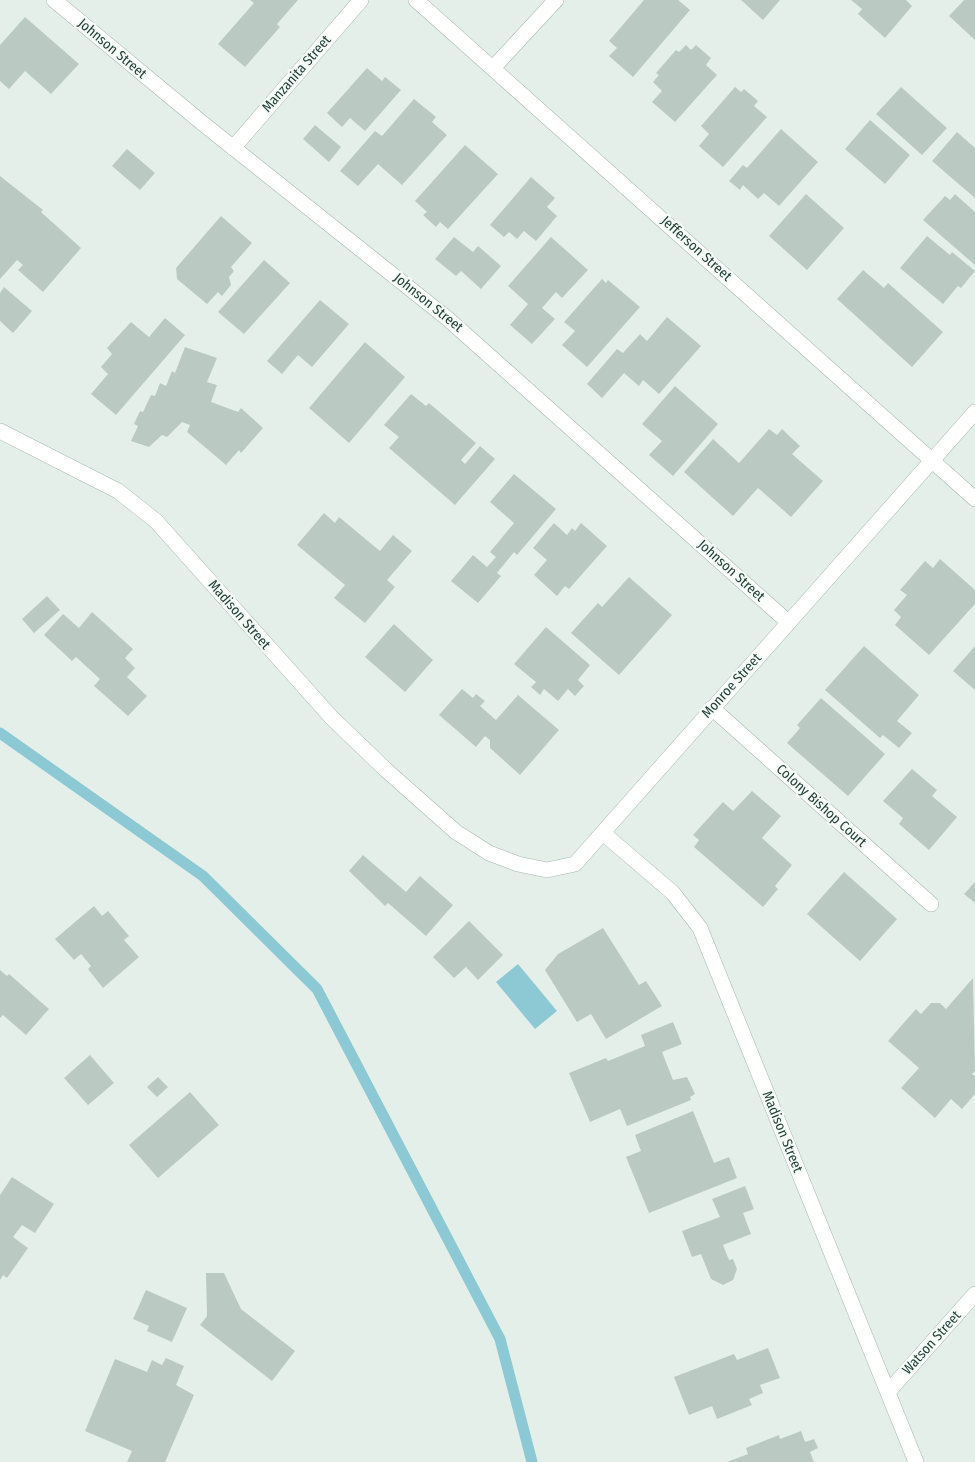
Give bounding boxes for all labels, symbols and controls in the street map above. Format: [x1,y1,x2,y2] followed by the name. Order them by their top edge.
[74,15,150,83] street label: Johnson Street
[259,32,335,116] street label: Manzanita Street
[657,213,735,285] street label: Jefferson Street
[390,270,466,336] street label: Johnson Street
[694,537,768,605] street label: Johnson Street
[204,577,274,653] street label: Madison Street
[699,650,765,722] street label: Monroe Street
[772,761,870,851] street label: Colony Bishop Court
[758,1089,806,1175] street label: Madison Street
[899,1308,965,1378] street label: Watson Street

